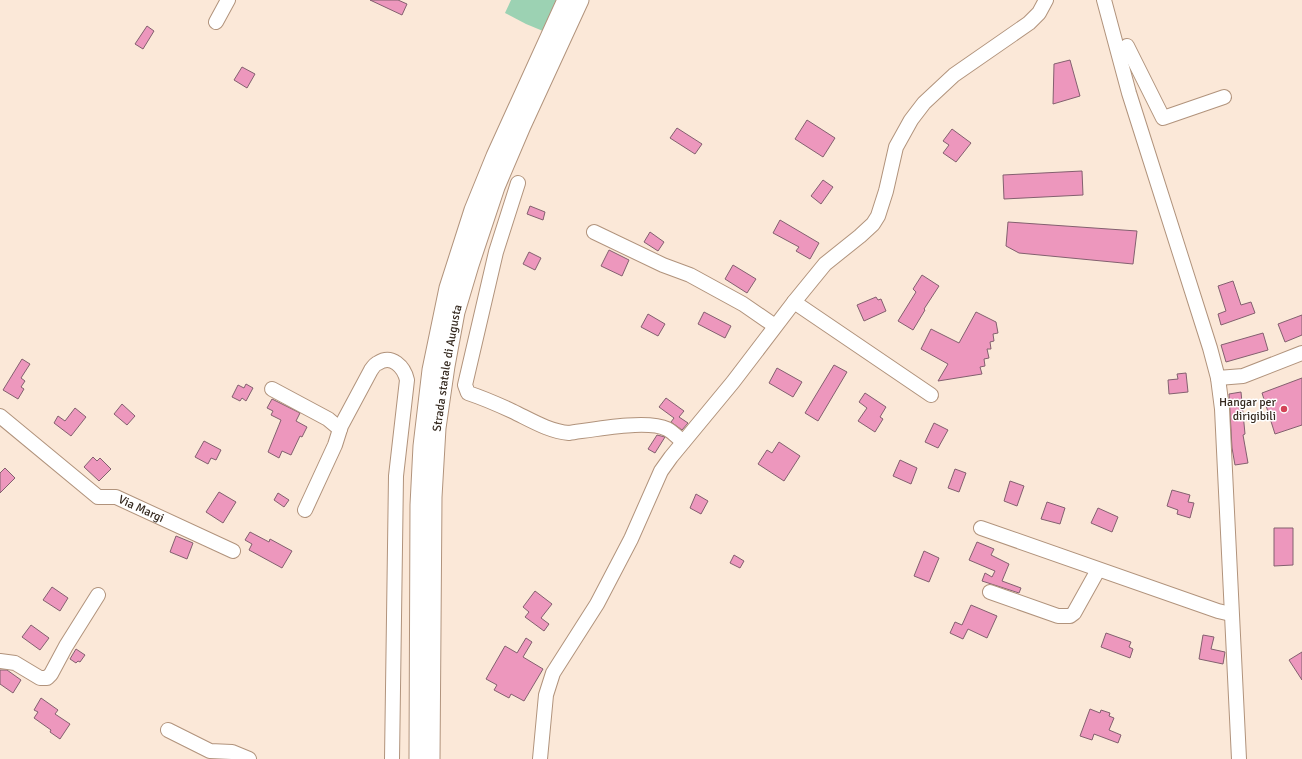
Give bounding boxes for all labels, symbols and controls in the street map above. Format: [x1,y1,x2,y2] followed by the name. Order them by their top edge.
[430,303,466,432] street label: Strada statale di Augusta
[1219,395,1277,424] place label: Hangar per dirigibili
[1279,404,1289,414] marker: Hangar per dirigibili
[116,492,166,526] street label: Via Margi

